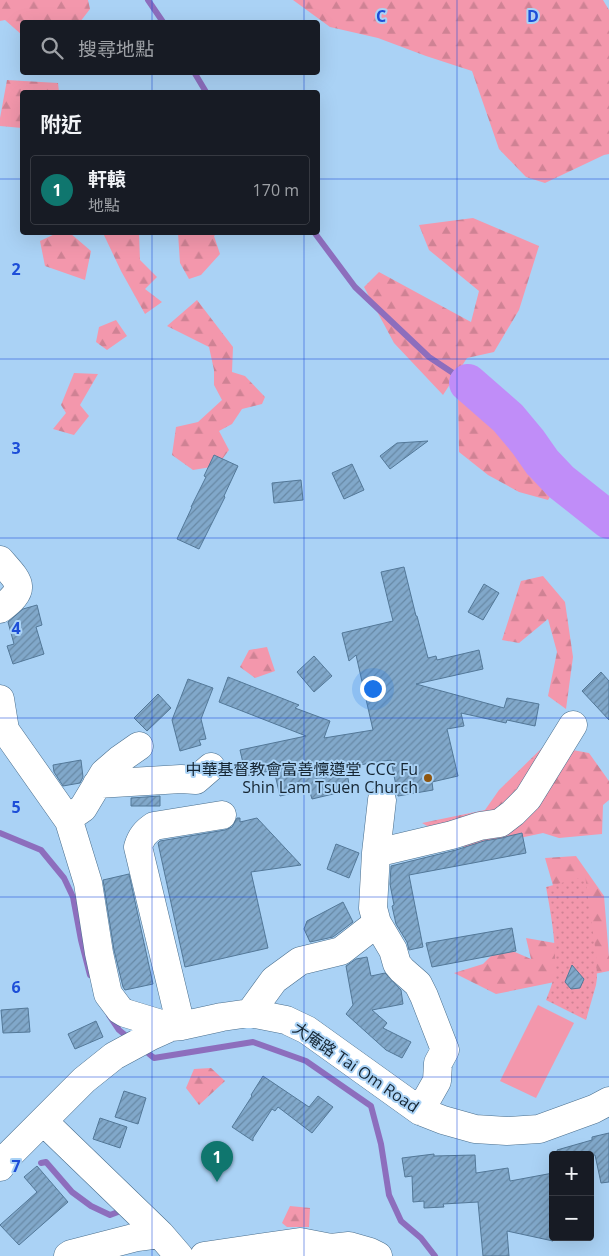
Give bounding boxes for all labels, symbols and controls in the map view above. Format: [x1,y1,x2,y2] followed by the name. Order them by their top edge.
[376,5,386,27] text: C
[527,5,539,27] text: D
[20,20,320,75] search box
[38,34,66,62] icon: search
[78,36,154,62] text: 搜尋地點
[40,110,82,138] text: 附近
[88,166,126,192] text: 軒轅
[52,179,62,201] text: 1
[253,179,299,201] text: 170 m
[88,194,120,216] text: 地點
[11,258,21,280] text: 2
[11,437,21,459] text: 3
[11,617,21,639] text: 4
[360,676,386,702] your location
[185,758,418,798] place label: 中華基督教會富善懍遵堂 CCC Fu Shin Lam Tsuen Church
[422,772,434,784] marker: 中華基督教會富善懍遵堂 CCC Fu Shin Lam Tsuen Church
[11,796,21,818] text: 5
[11,976,21,998] text: 6
[289,1017,423,1117] street label: 大庵路 Tai Om Road
[201,1141,233,1182] pin: 1
[549,1151,594,1241] map controls
[549,1151,594,1196] button: +
[11,1155,21,1177] text: 7
[549,1196,594,1241] button: −

